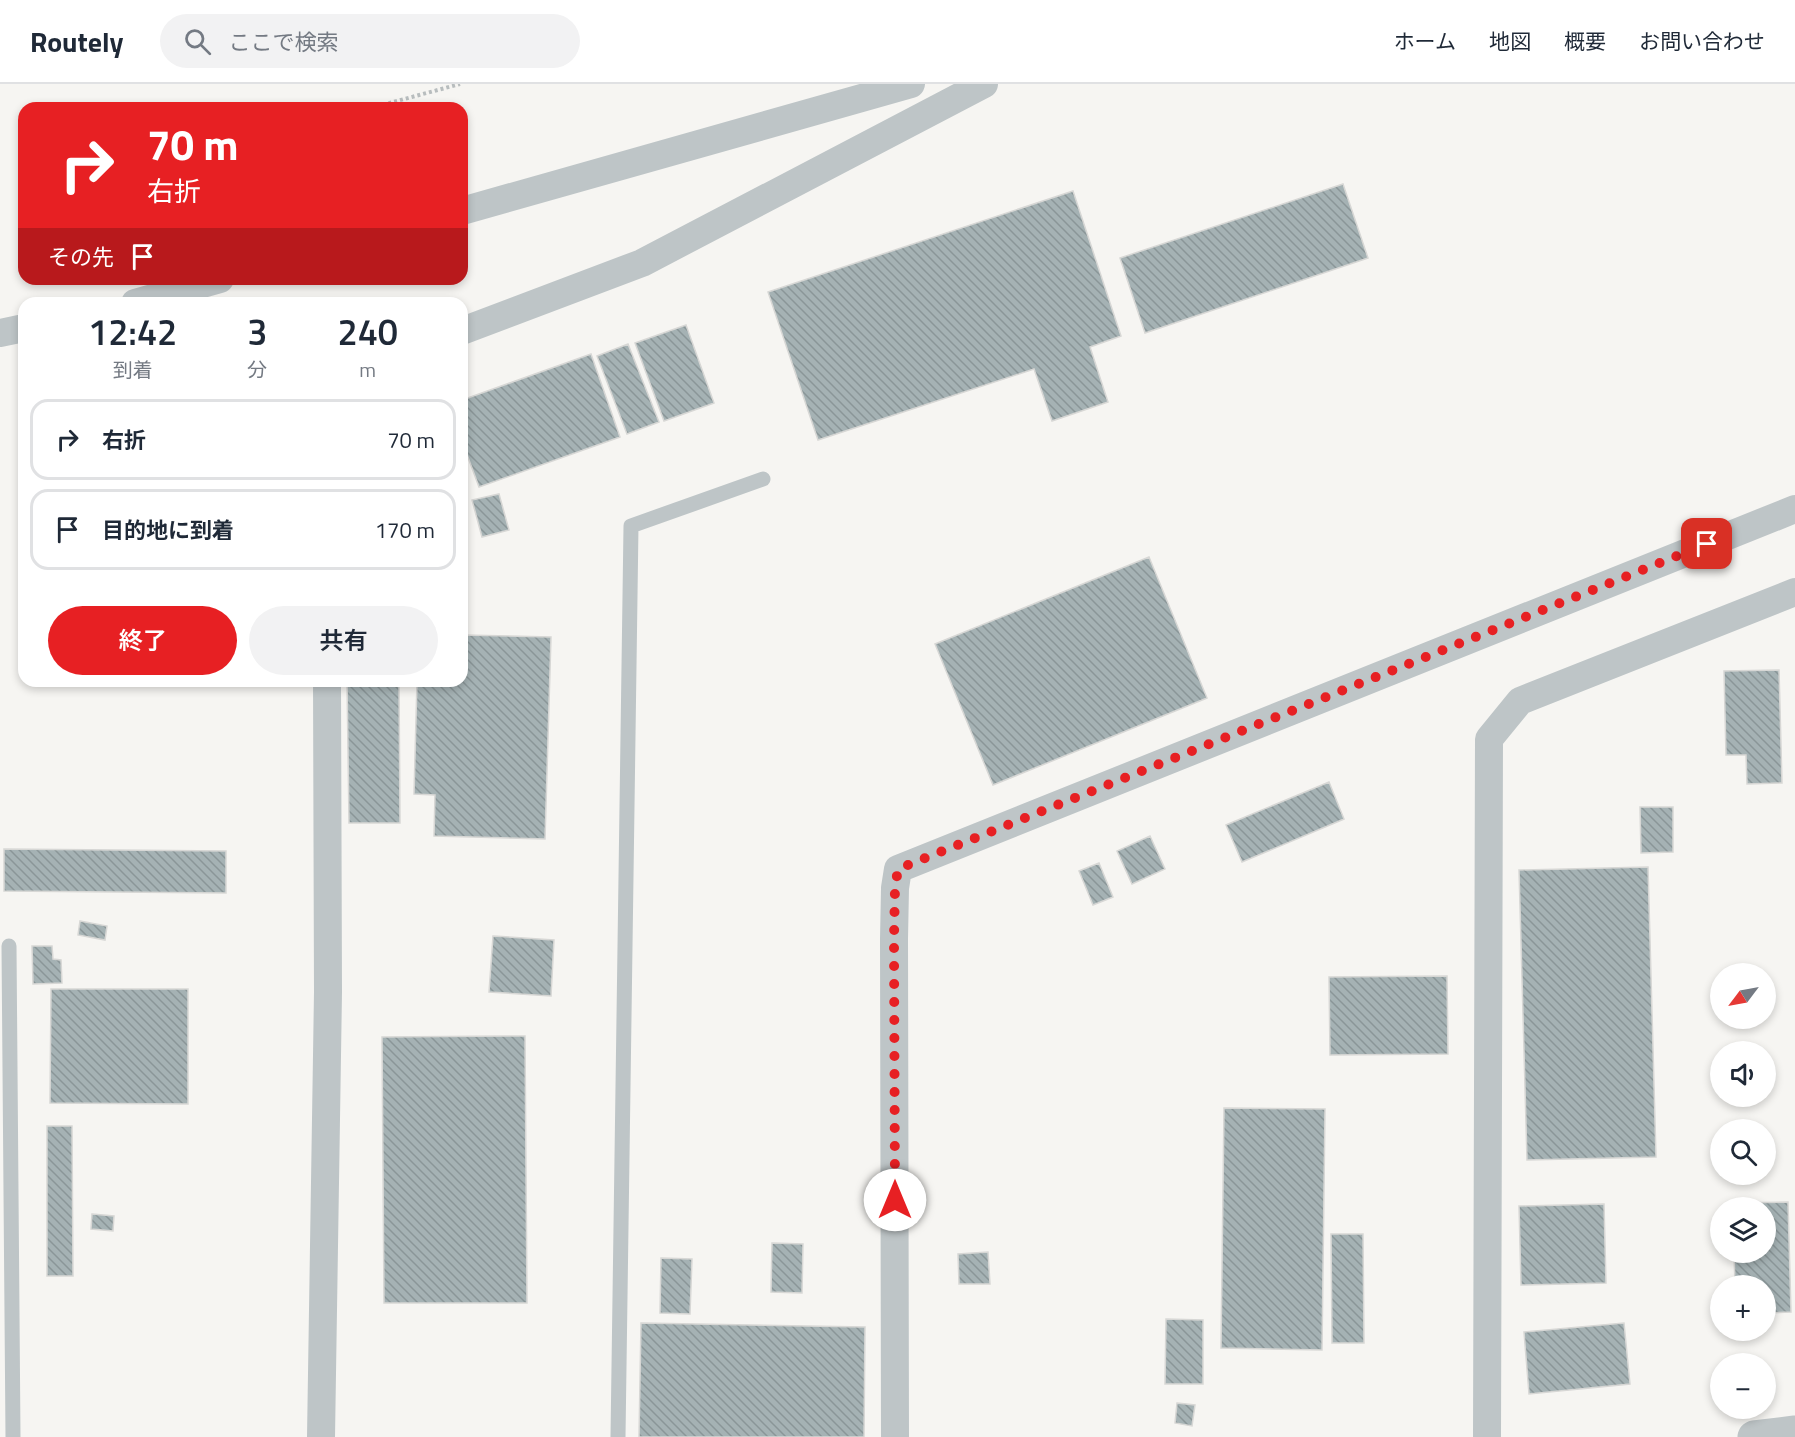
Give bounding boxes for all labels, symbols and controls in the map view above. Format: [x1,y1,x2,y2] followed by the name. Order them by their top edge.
[160,14,580,68] search box
[30,20,124,63] text: Routely
[181,25,214,58] icon: search
[229,25,339,59] text: ここで検索
[1394,25,1456,57] text: ホーム
[1489,25,1531,57] text: 地図
[1564,25,1606,57] text: 概要
[1639,25,1765,57] text: お問い合わせ
[147,112,239,176] text: 70 m
[48,126,126,204] icon: right
[147,170,201,211] text: 右折
[48,240,114,274] text: その先
[126,240,159,273] icon: arrive
[88,304,177,359] text: 12:42
[247,304,267,359] text: 3
[337,304,398,359] text: 240
[113,354,153,385] text: 到着
[247,354,267,385] text: 分
[359,354,376,385] text: m
[51,423,84,456] icon: right
[102,423,146,457] text: 右折
[387,423,435,457] text: 70 m
[51,513,84,546] icon: arrive
[102,513,234,547] text: 目的地に到着
[375,513,435,547] text: 170 m
[1681,518,1732,569] pin
[1690,527,1723,560] icon: arrive
[48,606,237,675] button: 終了
[249,606,438,675] button: 共有
[1710,963,1776,1029] north arrow
[1710,963,1776,1419] map controls
[1710,1041,1776,1107] button: sound
[1710,1119,1776,1185] button: search
[863,1168,927,1232] position arrow
[1710,1197,1776,1263] button: layers
[1710,1275,1776,1341] button: +
[1710,1353,1776,1419] button: −

